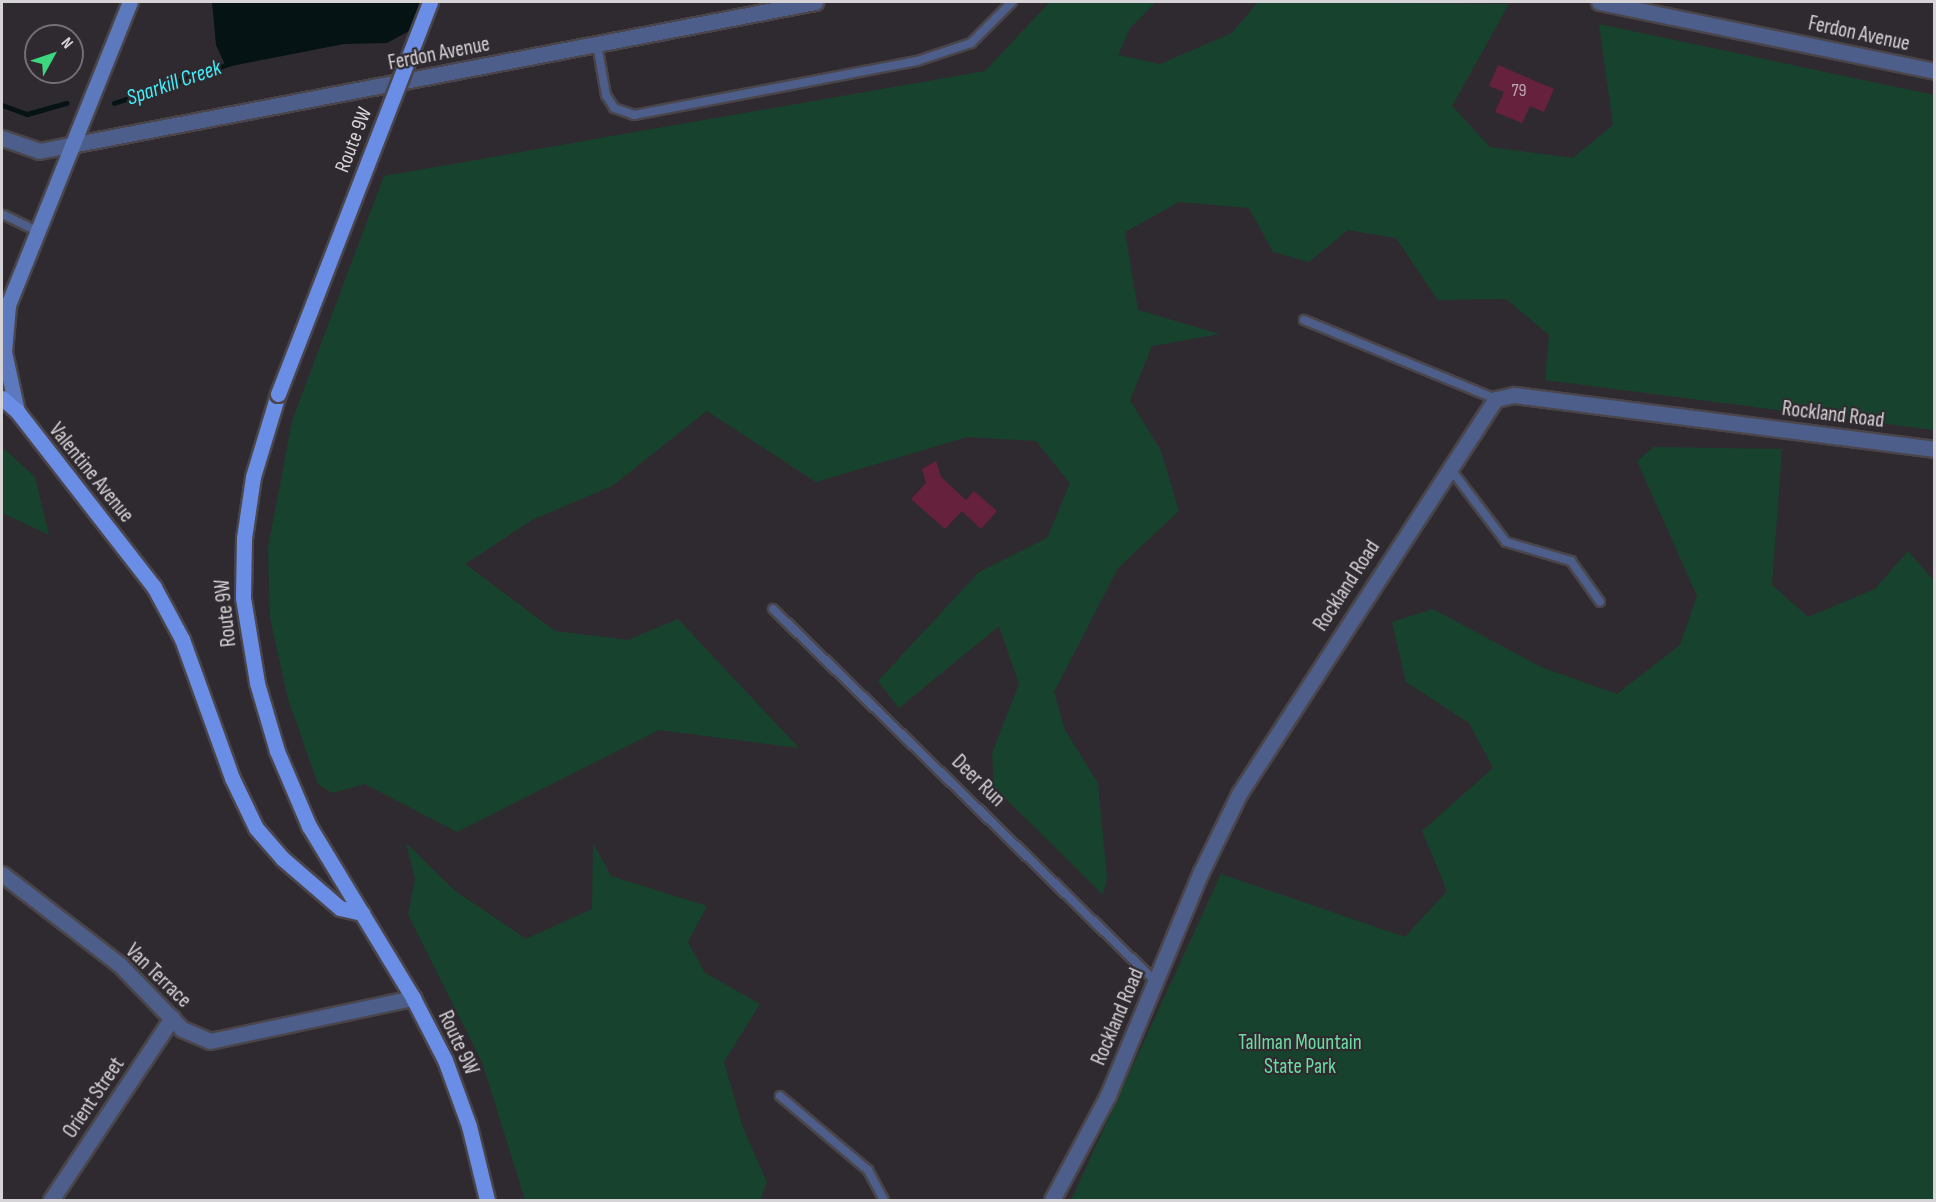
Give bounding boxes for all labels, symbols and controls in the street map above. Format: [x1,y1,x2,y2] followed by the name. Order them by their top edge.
[1806,11,1912,57] street label: Ferdon Avenue
[24,24,84,84] north arrow
[386,32,492,76] street label: Ferdon Avenue
[57,34,77,53] text: N
[123,54,225,112] water label: Sparkill Creek
[1511,80,1527,102] house number: 79
[330,104,378,176] street label: Route 9W
[1781,396,1885,434] street label: Rockland Road
[43,418,139,528] street label: Valentine Avenue
[1308,536,1386,636] street label: Rockland Road
[210,578,242,648] street label: Route 9W
[946,750,1010,812] street label: Deer Run
[120,939,196,1013] street label: Van Terrace
[1086,965,1150,1069] street label: Rockland Road
[432,1007,484,1079] street label: Route 9W
[1238,1030,1362,1080] park label: Tallman Mountain State Park
[58,1053,130,1143] street label: Orient Street

